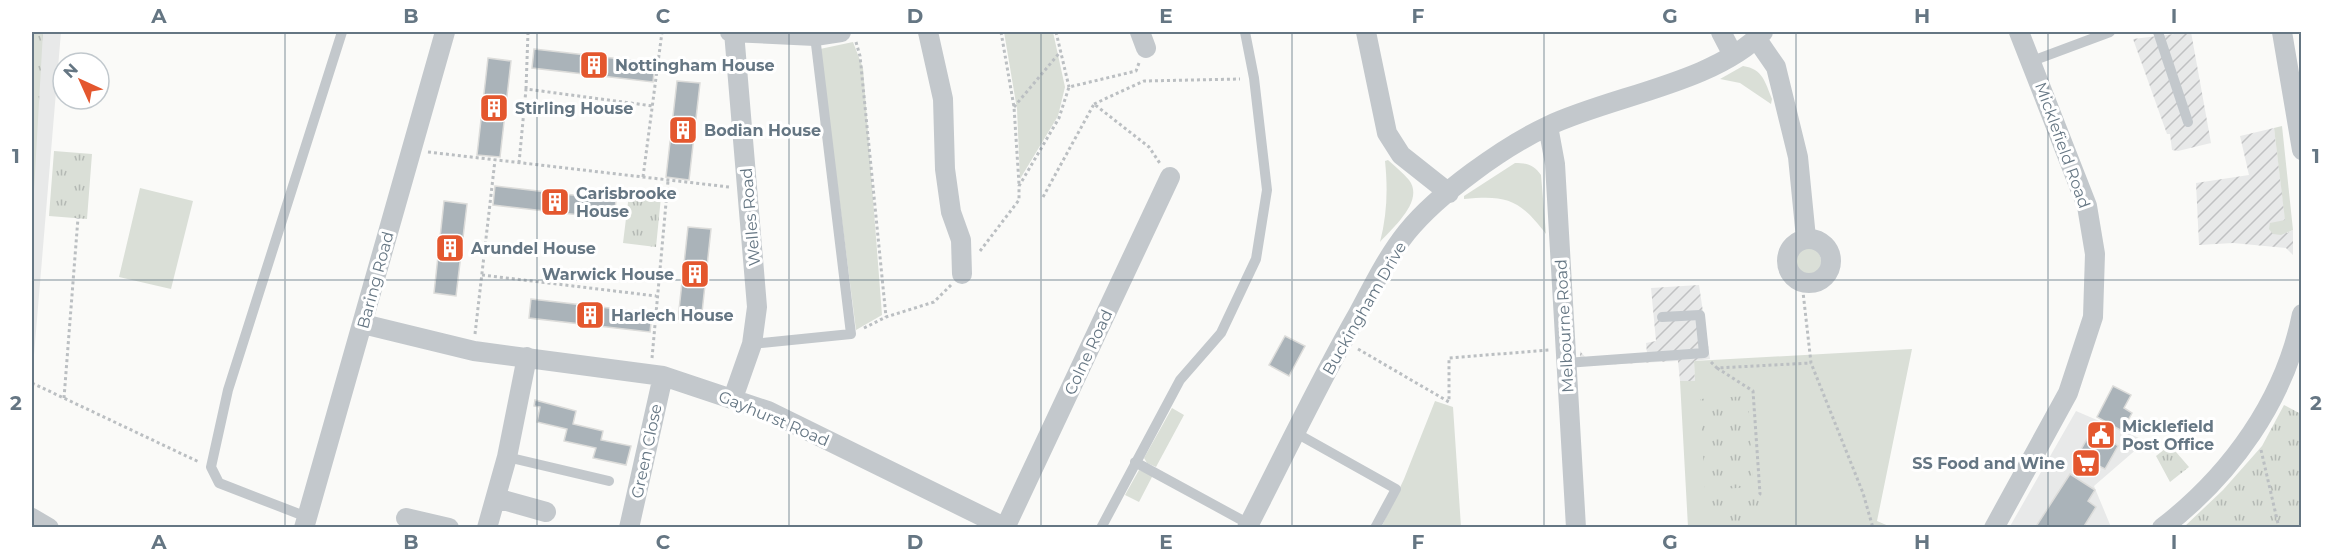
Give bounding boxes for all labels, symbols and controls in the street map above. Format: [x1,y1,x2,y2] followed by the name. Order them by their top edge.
[150,4,167,28] text: A
[403,4,419,28] text: B
[656,4,671,28] text: C
[907,4,923,28] text: D
[1159,4,1173,28] text: E
[1412,4,1425,28] text: F
[1662,4,1678,28] text: G
[1914,4,1930,28] text: H
[2171,4,2177,28] text: I
[578,49,610,81] building icon: Nottingham House
[51,51,111,111] north arrow
[615,56,775,75] place label: Nottingham House
[59,59,82,82] text: N
[2031,80,2094,211] street label: Micklefield Road
[478,92,510,124] building icon: Stirling House
[515,99,633,118] place label: Stirling House
[667,114,699,146] building icon: Bodian House
[704,121,821,140] place label: Bodian House
[12,144,20,168] text: 1
[2312,144,2320,168] text: 1
[737,167,764,267] street label: Welles Road
[576,184,677,221] place label: Carisbrooke House
[539,186,571,218] building icon: Carisbrooke House
[353,229,398,331] street label: Baring Road
[434,232,466,264] building icon: Arundel House
[1319,238,1410,378] street label: Buckingham Drive
[470,239,596,258] place label: Arundel House
[679,258,711,290] building icon: Warwick House
[1552,259,1577,393] street label: Melbourne Road
[542,265,674,284] place label: Warwick House
[574,299,606,331] building icon: Harlech House
[611,306,734,325] place label: Harlech House
[1060,307,1116,398] street label: Colne Road
[716,387,832,450] street label: Gayhurst Road
[10,391,22,415] text: 2
[2310,391,2322,415] text: 2
[627,402,666,500] street label: Green Close
[2122,417,2214,454] place label: Micklefield Post Office
[2085,419,2117,451] public building icon: Micklefield Post Office
[2070,447,2102,479] supermarket icon: SS Food and Wine
[1912,454,2065,473] place label: SS Food and Wine
[150,530,167,554] text: A
[403,530,419,554] text: B
[656,530,671,554] text: C
[907,530,923,554] text: D
[1159,530,1173,554] text: E
[1412,530,1425,554] text: F
[1662,530,1678,554] text: G
[1914,530,1930,554] text: H
[2171,530,2177,554] text: I

